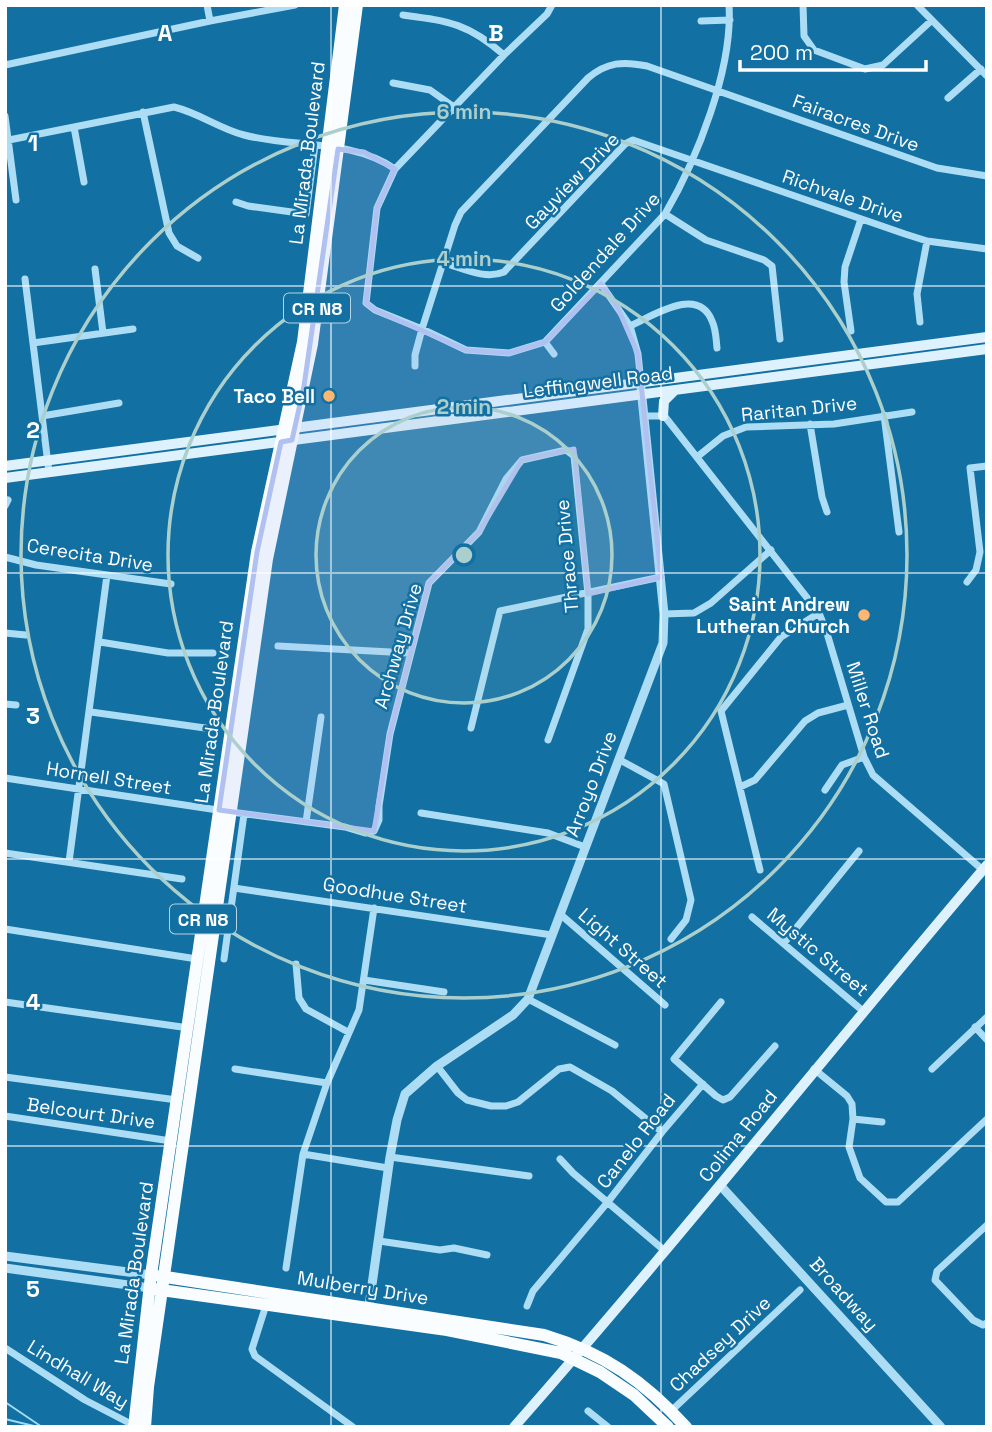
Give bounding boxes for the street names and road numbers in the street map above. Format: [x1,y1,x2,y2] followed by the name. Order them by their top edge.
[283,60,331,246] street label: La Mirada Boulevard
[789,88,923,158] street label: Fairacres Drive
[519,127,625,235] street label: Gayview Drive
[779,164,907,228] street label: Richvale Drive
[544,187,666,317] street label: Goldendale Drive
[284,294,350,322] road number: CR N8
[522,360,674,404] street label: Leffingwell Road
[740,390,858,428] street label: Raritan Drive
[550,498,584,614] street label: Thrace Drive
[25,533,155,577] street label: Cerecita Drive
[368,580,428,712] street label: Archway Drive
[189,619,239,805] street label: La Mirada Boulevard
[841,658,895,762] street label: Miller Road
[559,727,623,841] street label: Arroyo Drive
[45,756,173,800] street label: Hornell Street
[321,871,469,919] street label: Goodhue Street
[573,902,673,994] street label: Light Street
[762,902,874,1002] street label: Mystic Street
[170,904,236,934] road number: CR N8
[693,1085,783,1187] street label: Colima Road
[591,1088,681,1194] street label: Canelo Road
[25,1092,157,1134] street label: Belcourt Drive
[109,1180,159,1366] street label: La Mirada Boulevard
[804,1252,884,1336] street label: Broadway
[296,1265,430,1311] street label: Mulberry Drive
[664,1291,776,1397] street label: Chadsey Drive
[23,1334,133,1414] street label: Lindhall Way

